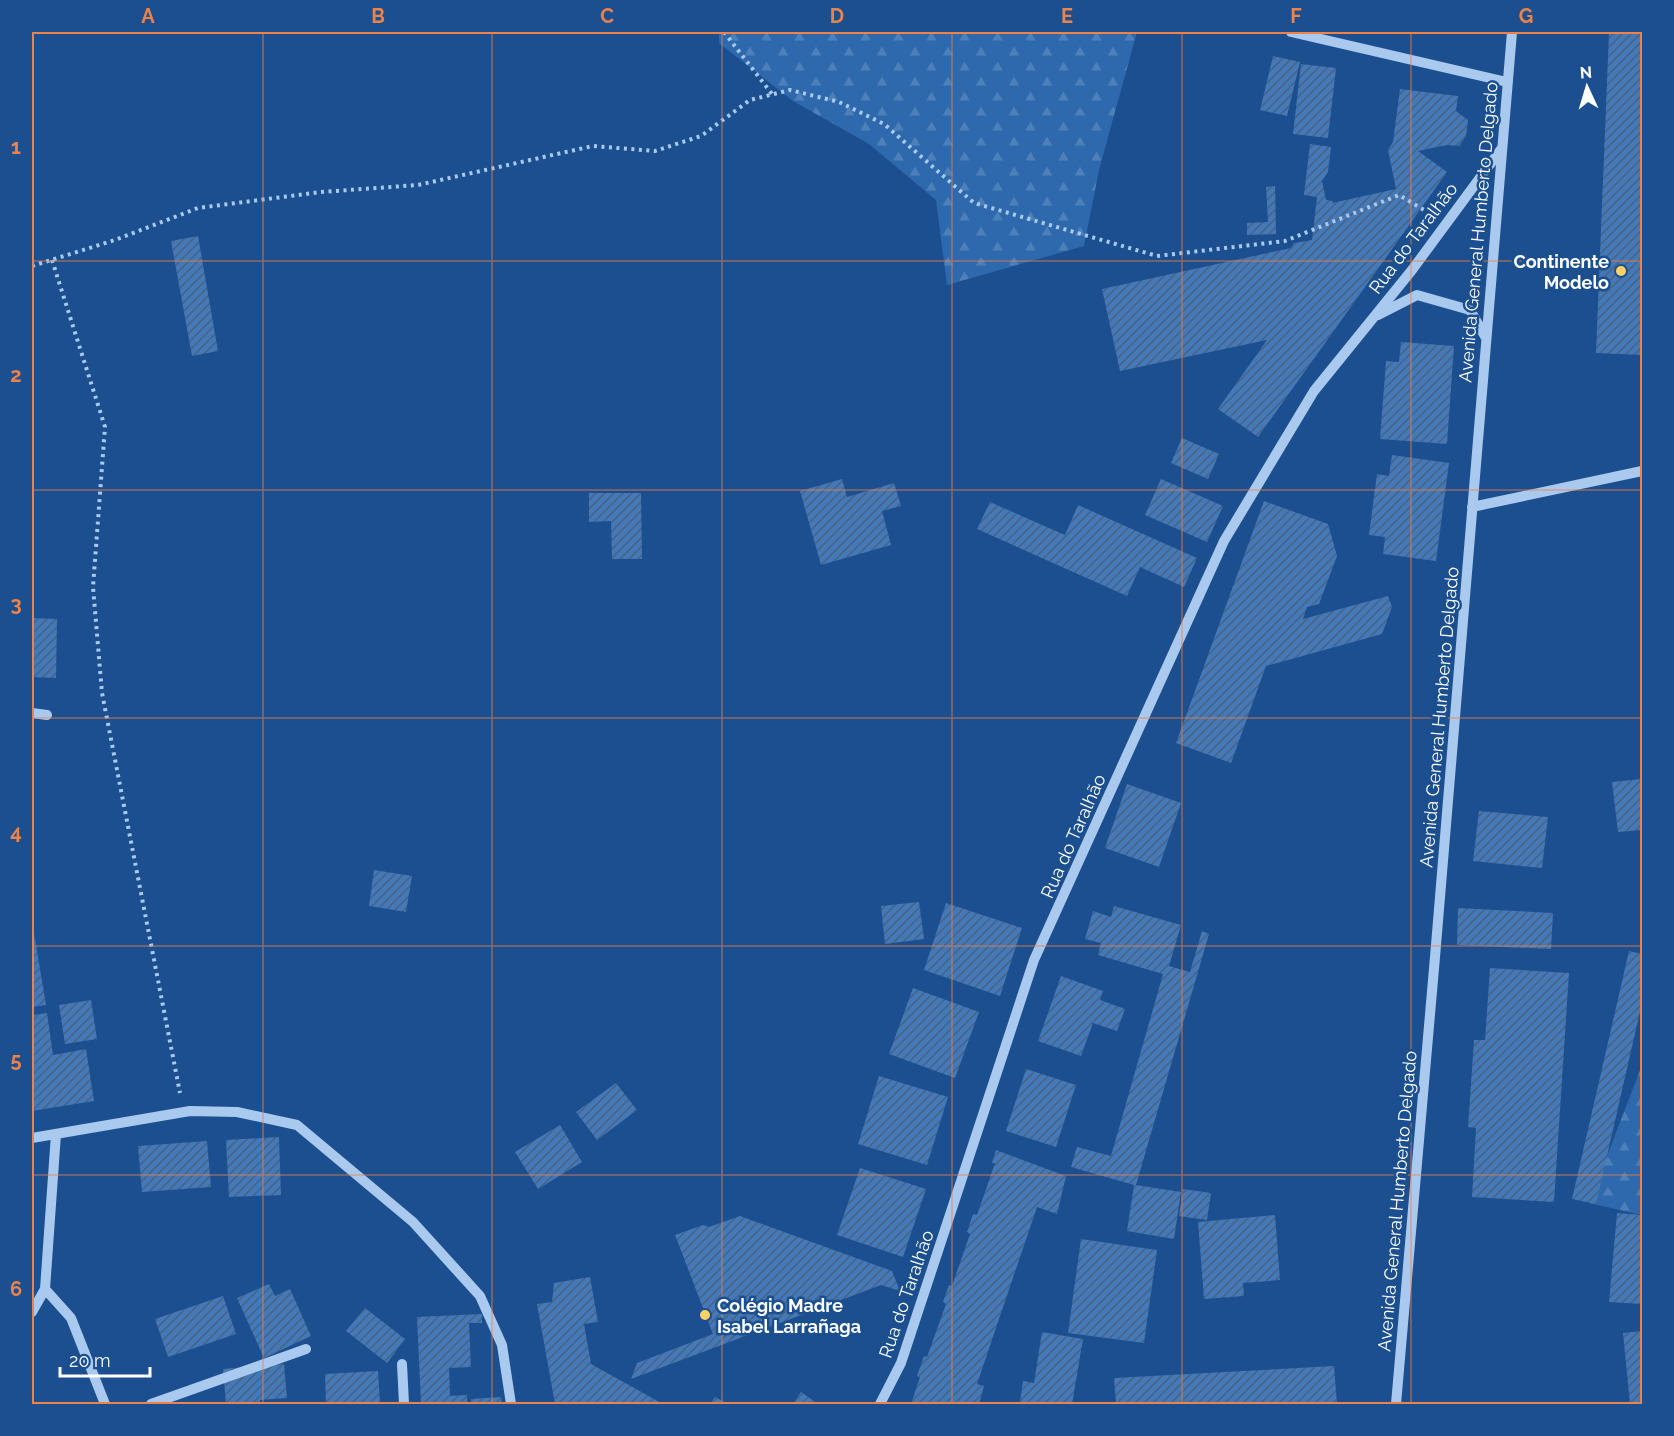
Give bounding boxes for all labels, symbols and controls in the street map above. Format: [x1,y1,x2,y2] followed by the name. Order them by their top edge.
[141,4,155,28] text: A
[371,4,385,28] text: B
[600,4,614,28] text: C
[830,4,844,28] text: D
[1061,4,1073,28] text: E
[1290,4,1302,28] text: F
[1519,4,1533,28] text: G
[1557,57,1617,117] north arrow
[1579,63,1593,82] text: N
[1454,80,1502,383] street label: Avenida General Humberto Delgado
[11,135,21,159] text: 1
[1364,178,1462,298] street label: Rua do Taralhão
[1513,251,1609,293] place label: Continente Modelo
[1614,264,1628,278] marker: Continente Modelo
[10,363,22,387] text: 2
[1415,565,1463,868] street label: Avenida General Humberto Delgado
[10,592,22,616] text: 3
[1036,770,1110,901] street label: Rua do Taralhão
[10,820,22,844] text: 4
[10,1048,22,1072] text: 5
[1373,1049,1421,1352] street label: Avenida General Humberto Delgado
[874,1227,938,1361] street label: Rua do Taralhão
[10,1277,22,1301] text: 6
[717,1295,861,1337] place label: Colégio Madre Isabel Larrañaga
[698,1308,712,1322] marker: Colégio Madre Isabel Larrañaga
[60,1340,150,1378] scale bar
[69,1350,111,1371] text: 20 m

